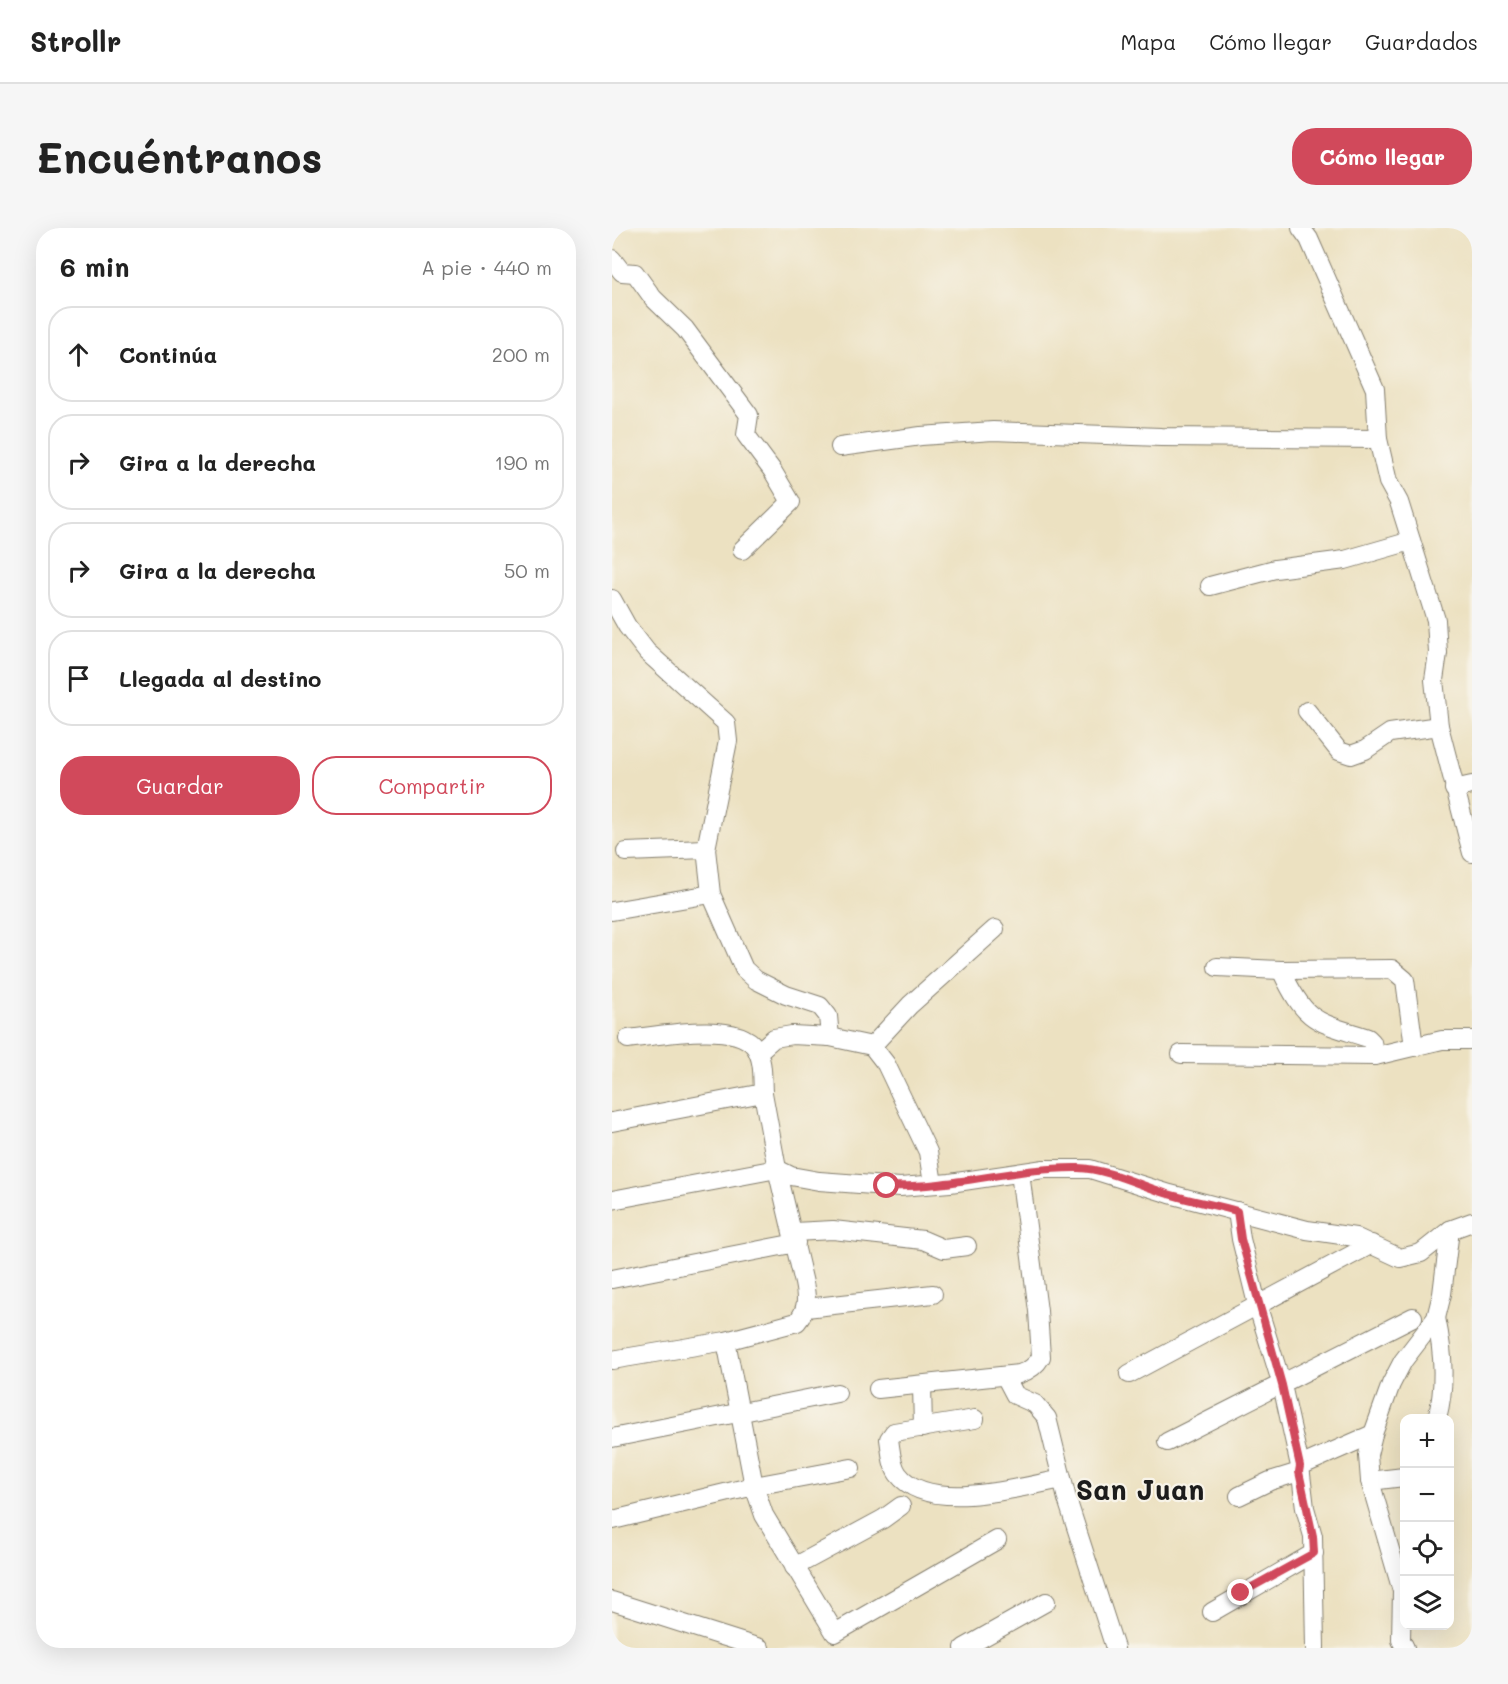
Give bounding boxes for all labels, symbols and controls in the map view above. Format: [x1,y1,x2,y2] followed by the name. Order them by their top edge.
[30,23,121,59] text: Strollr
[1120,28,1176,55] text: Mapa
[1209,28,1332,55] text: Cómo llegar
[1365,28,1478,55] text: Guardados
[1292,128,1472,185] button: Cómo llegar
[36,129,322,184] text: Encuéntranos
[60,250,129,284] text: 6 min
[421,254,552,280] text: A pie · 440 m
[62,338,95,371] icon: ahead
[119,340,217,369] text: Continúa
[492,341,550,367] text: 200 m
[62,446,95,479] icon: right
[119,448,316,477] text: Gira a la derecha
[495,449,550,475] text: 190 m
[62,554,95,587] icon: right
[119,556,316,585] text: Gira a la derecha
[504,557,550,583] text: 50 m
[62,662,95,695] icon: arrive
[119,664,321,693] text: Llegada al destino
[60,756,300,815] button: Guardar
[312,756,552,815] button: Compartir
[873,1172,899,1198] route start
[1400,1414,1454,1630] map controls
[1400,1414,1454,1468] button: +
[1400,1468,1454,1522] button: −
[1076,1471,1204,1507] district label: San Juan
[1400,1522,1454,1576] button: locate
[1400,1576,1454,1630] button: layers
[1227,1579,1253,1605] route end

